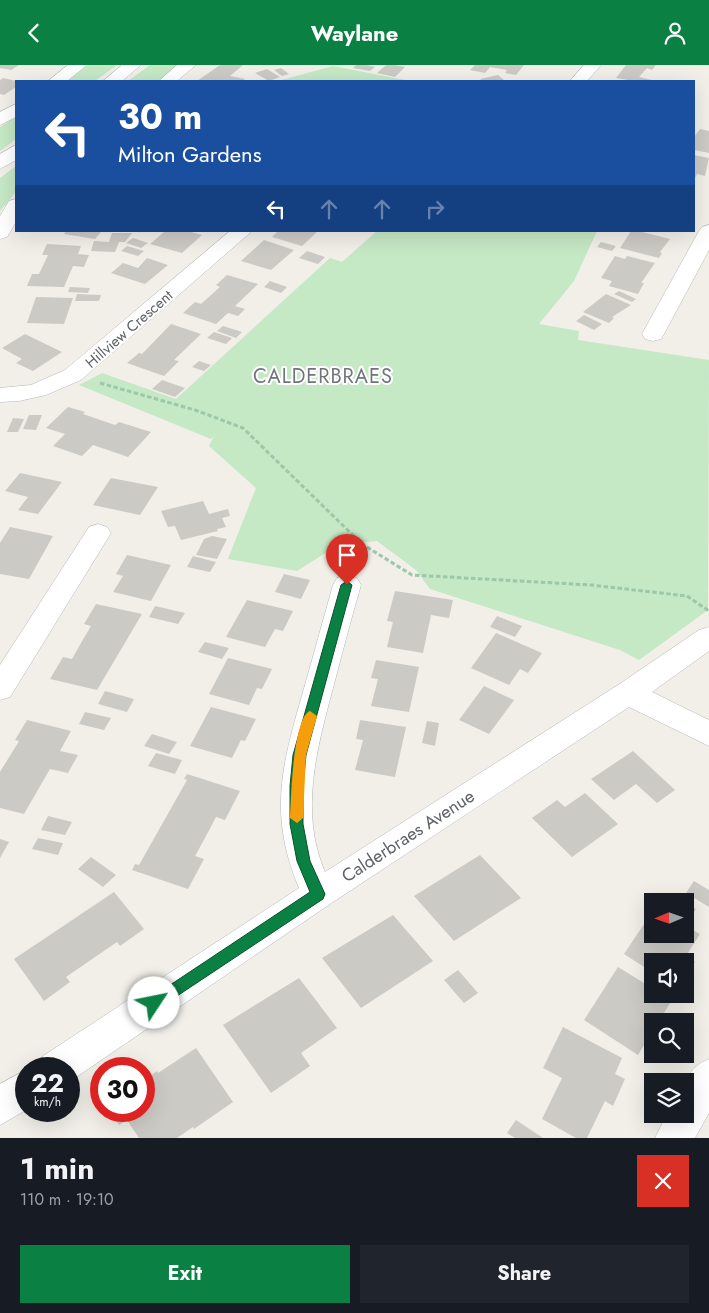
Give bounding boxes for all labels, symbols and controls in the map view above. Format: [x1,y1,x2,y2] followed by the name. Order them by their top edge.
[311,17,398,49] text: Waylane
[20,19,48,47] icon: back
[661,19,689,47] icon: person
[118,92,202,142] text: 30 m
[35,100,100,165] icon: left
[118,138,262,170] text: Milton Gardens
[262,195,290,223] icon: left
[315,195,343,223] icon: ahead
[368,195,396,223] icon: ahead
[421,195,449,223] icon: right
[80,284,178,373] street label: Hillview Crescent
[253,362,393,391] district label: CALDERBRAES
[326,534,368,585] pin
[333,541,361,569] icon: arrive
[336,783,480,889] street label: Calderbraes Avenue
[644,893,694,943] north arrow
[644,893,694,1123] map controls
[644,953,694,1003] button: sound
[127,976,179,1028] position arrow
[644,1013,694,1063] button: search
[90,1057,155,1122] speed limit sign: 30
[31,1065,64,1101] text: 22
[644,1073,694,1123] button: layers
[34,1093,61,1111] text: km/h
[20,1147,94,1190] text: 1 min
[637,1155,689,1207] button: close
[20,1188,114,1211] text: 110 m · 19:10
[20,1245,350,1303] button: Exit
[360,1245,689,1303] button: Share

